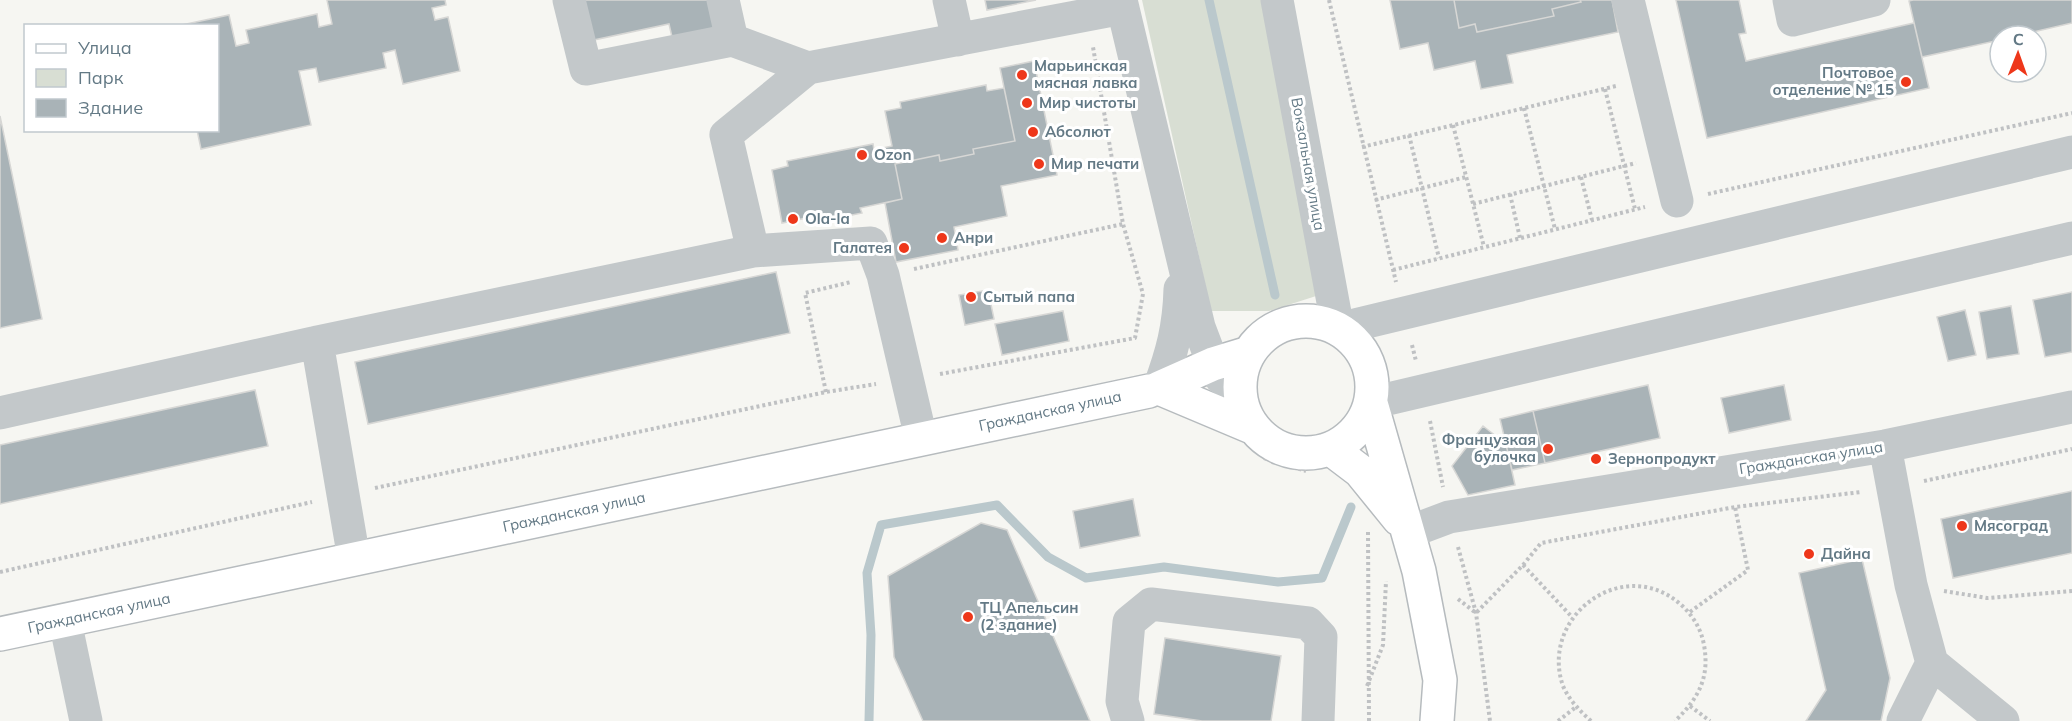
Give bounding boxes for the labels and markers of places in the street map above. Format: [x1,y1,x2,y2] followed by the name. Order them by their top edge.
[1034,56,1138,92] place label: Марьинская мясная лавка
[1772,63,1894,99] place label: Почтовое отделение № 15
[1015,68,1029,82] marker: Марьинская мясная лавка
[1899,75,1913,89] marker: Почтовое отделение № 15
[1039,93,1136,112] place label: Мир чистоты
[1020,96,1034,110] marker: Мир чистоты
[1045,122,1111,141] place label: Абсолют
[1026,125,1040,139] marker: Абсолют
[874,145,911,164] place label: Ozon
[855,148,869,162] marker: Ozon
[1051,154,1139,173] place label: Мир печати
[1032,157,1046,171] marker: Мир печати
[805,209,850,228] place label: Ola-la
[786,212,800,226] marker: Ola-la
[954,228,993,247] place label: Анри
[935,231,949,245] marker: Анри
[833,238,892,257] place label: Галатея
[897,241,911,255] marker: Галатея
[983,287,1075,306] place label: Сытый папа
[964,290,978,304] marker: Сытый папа
[1442,430,1536,466] place label: Французкая булочка
[1541,442,1555,456] marker: Французкая булочка
[1608,449,1716,468] place label: Зернопродукт
[1589,452,1603,466] marker: Зернопродукт
[1974,516,2048,535] place label: Мясоград
[1955,519,1969,533] marker: Мясоград
[1821,544,1871,563] place label: Дайна
[1802,547,1816,561] marker: Дайна
[980,598,1078,634] place label: ТЦ Апельсин (2 здание)
[961,610,975,624] marker: ТЦ Апельсин (2 здание)

